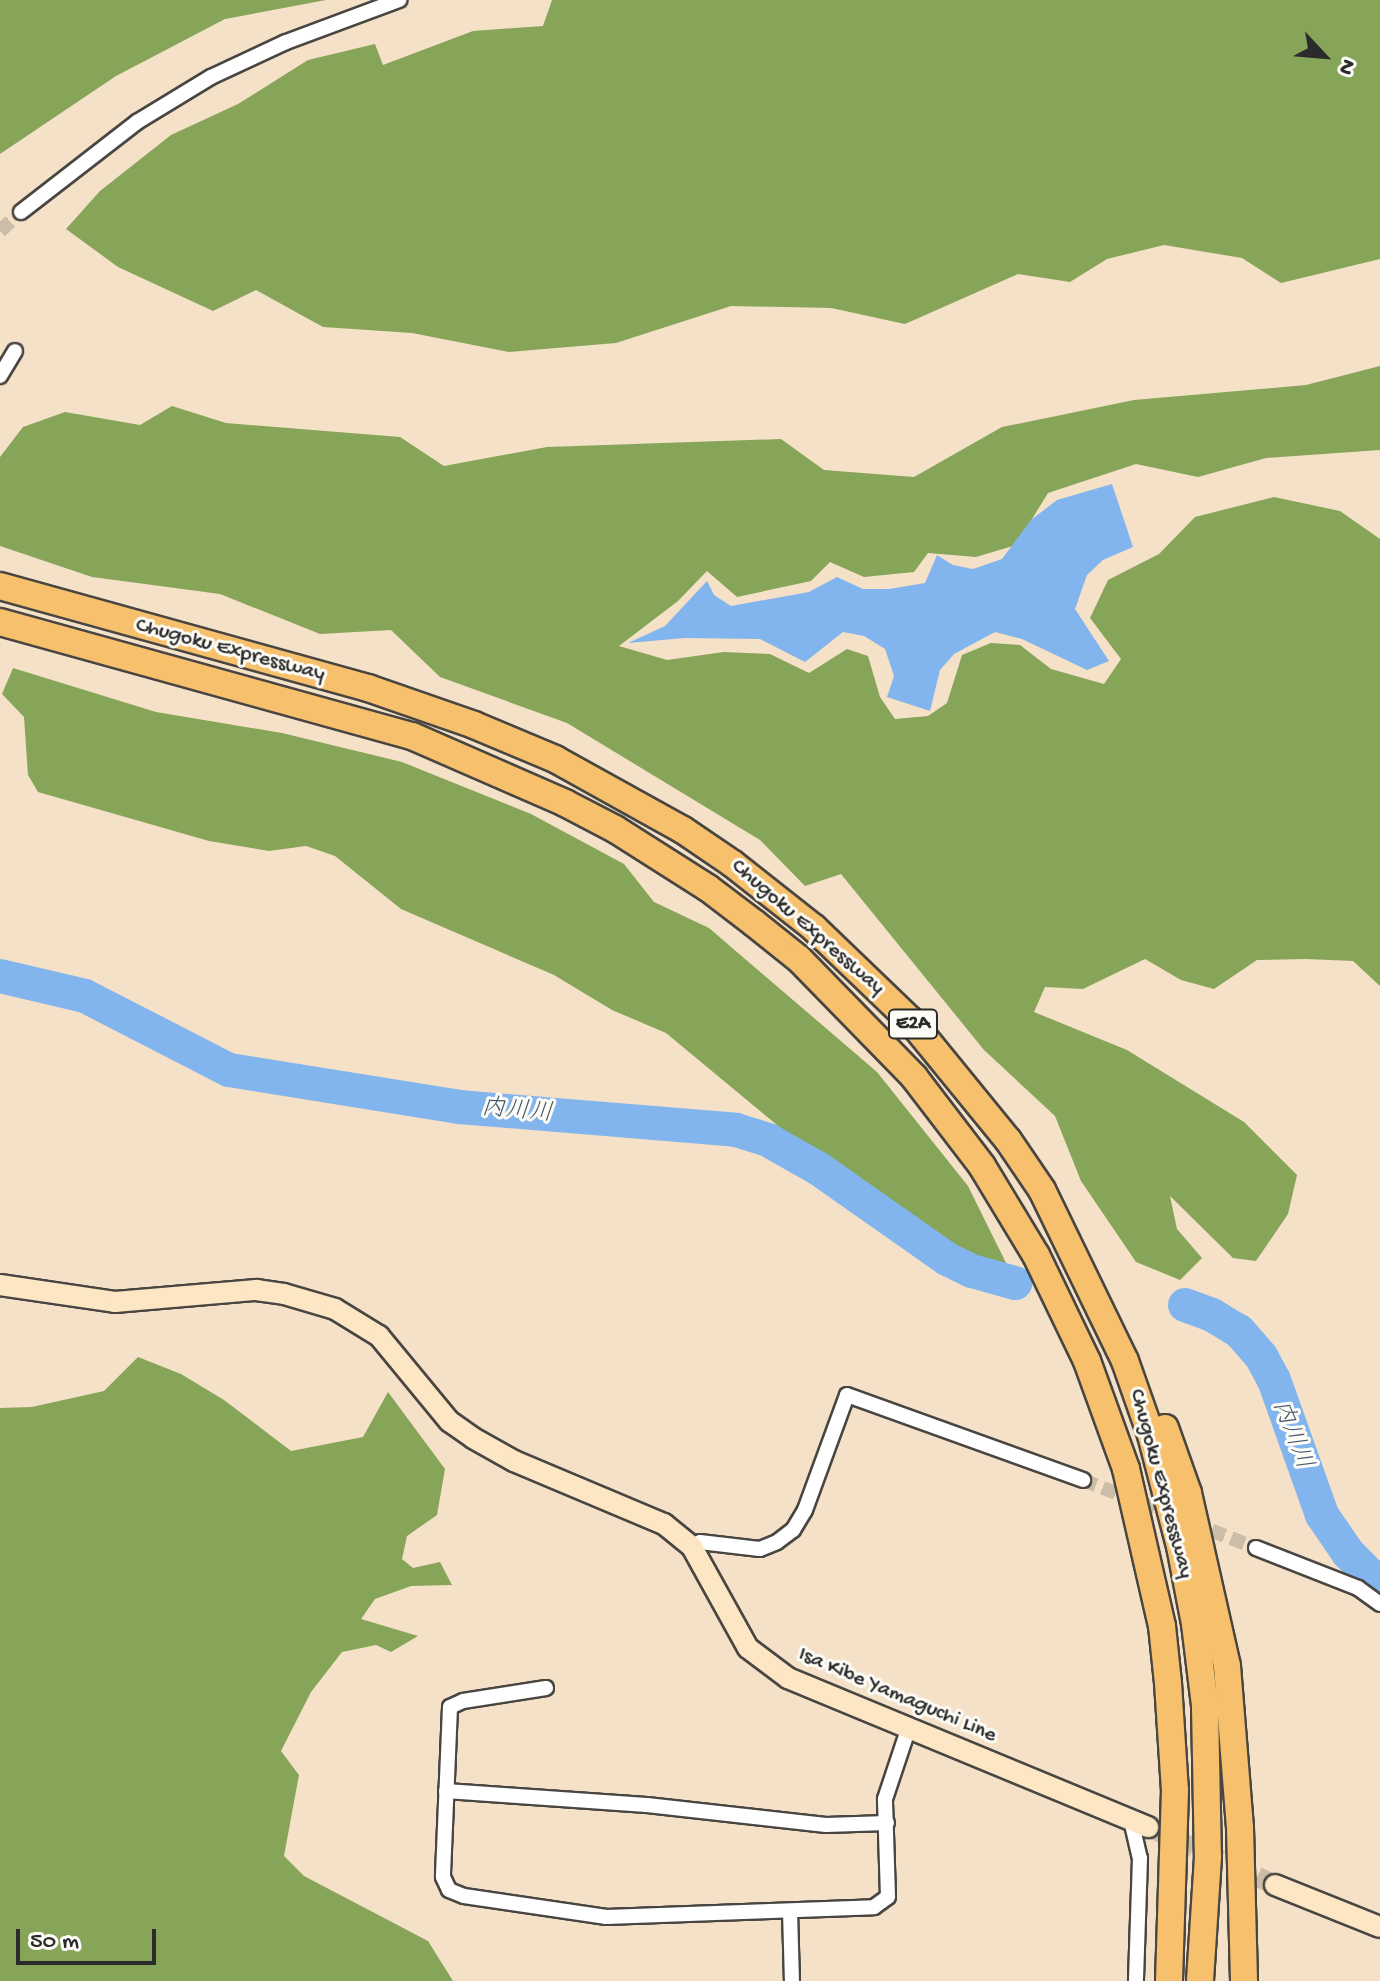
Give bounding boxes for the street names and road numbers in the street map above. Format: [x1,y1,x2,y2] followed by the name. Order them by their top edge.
[132,613,328,689] street label: Chugoku Expressway
[725,854,889,1002] street label: Chugoku Expressway
[887,1008,939,1040] road number: E2A
[1122,1386,1198,1582] street label: Chugoku Expressway
[794,1642,1000,1750] street label: Isa Kibe Yamaguchi Line

